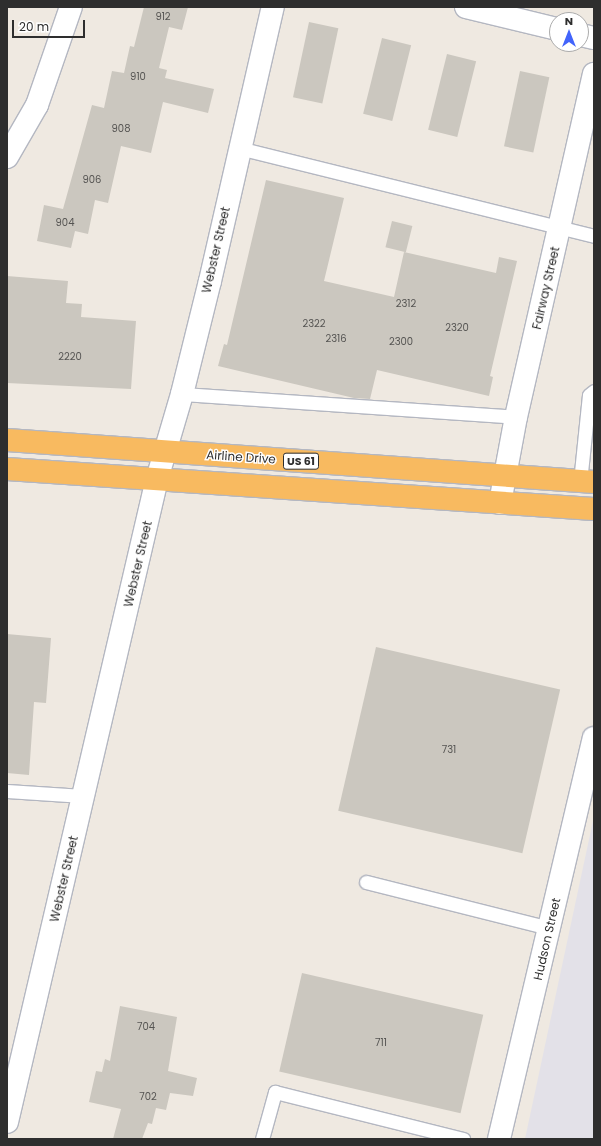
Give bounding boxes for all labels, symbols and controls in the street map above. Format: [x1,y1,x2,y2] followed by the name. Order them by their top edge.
[155,11,171,23] house number: 912
[14,12,87,38] scale bar
[549,12,589,52] north arrow
[565,13,573,29] text: N
[19,18,49,35] text: 20 m
[130,71,146,83] house number: 910
[112,123,130,135] house number: 908
[83,174,101,186] house number: 906
[199,205,233,295] street label: Webster Street
[56,217,74,229] house number: 904
[529,245,563,331] street label: Fairway Street
[396,298,416,310] house number: 2312
[302,318,326,330] house number: 2322
[445,322,469,334] house number: 2320
[325,333,347,345] house number: 2316
[389,336,413,348] house number: 2300
[58,351,82,363] house number: 2220
[206,447,276,467] street label: Airline Drive
[283,452,319,470] road number: US 61
[121,519,155,609] street label: Webster Street
[442,744,456,756] house number: 731
[47,834,81,924] street label: Webster Street
[531,896,563,982] street label: Hudson Street
[137,1021,155,1033] house number: 704
[375,1037,387,1049] house number: 711
[139,1091,157,1103] house number: 702

